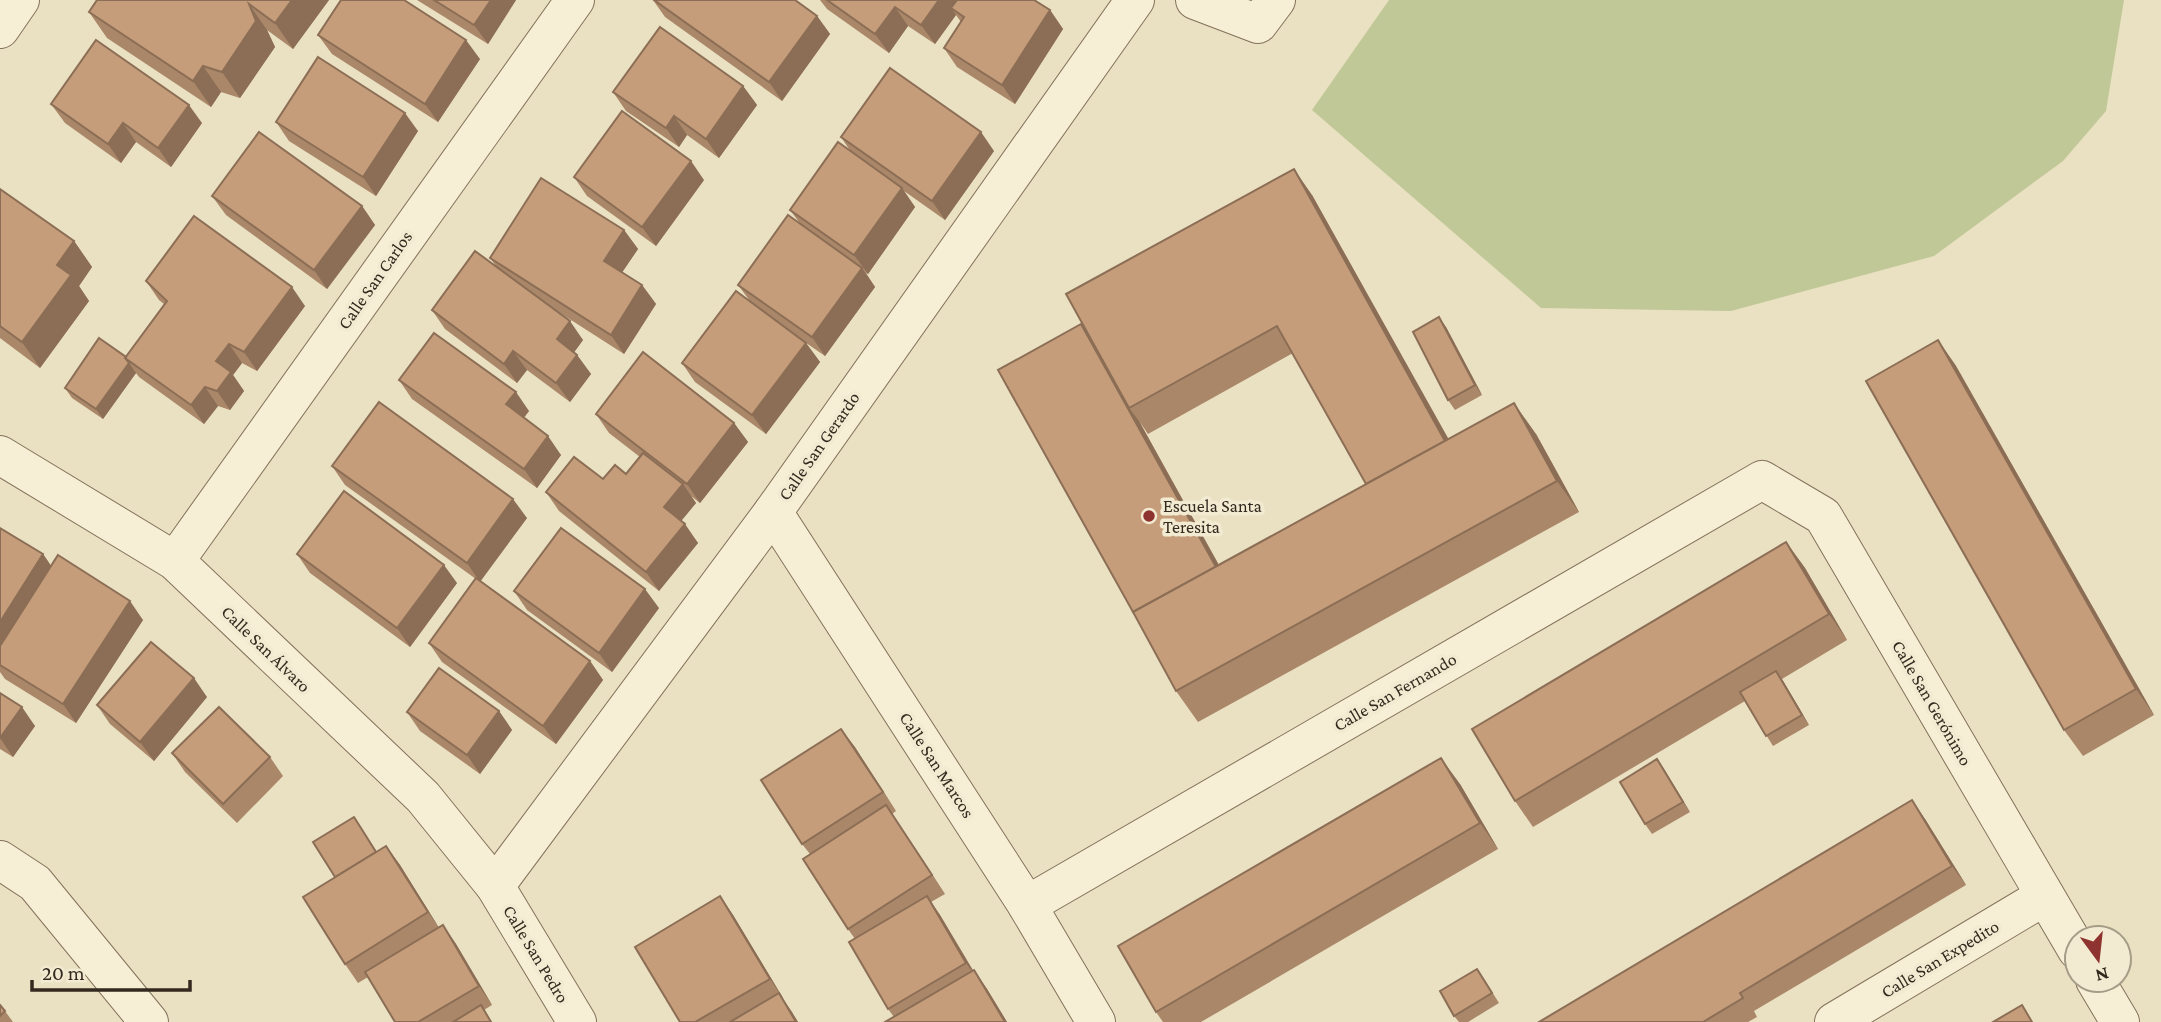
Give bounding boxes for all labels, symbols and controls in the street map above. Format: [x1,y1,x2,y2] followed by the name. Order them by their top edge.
[334,227,416,333] street label: Calle San Carlos
[774,388,864,504] street label: Calle San Gerardo
[1163,496,1262,537] place label: Escuela Santa Teresita
[1141,508,1157,524] marker: Escuela Santa Teresita
[217,602,315,696] street label: Calle San Álvaro
[1888,637,1976,769] street label: Calle San Gerónimo
[1330,649,1460,735] street label: Calle San Fernando
[895,708,979,822] street label: Calle San Marcos
[499,902,573,1007] street label: Calle San Pedro
[1878,916,2002,1002] street label: Calle San Expedito
[2063,924,2133,994] north arrow
[32,948,189,992] scale bar
[42,961,85,985] text: 20 m
[2093,963,2111,987] text: N

